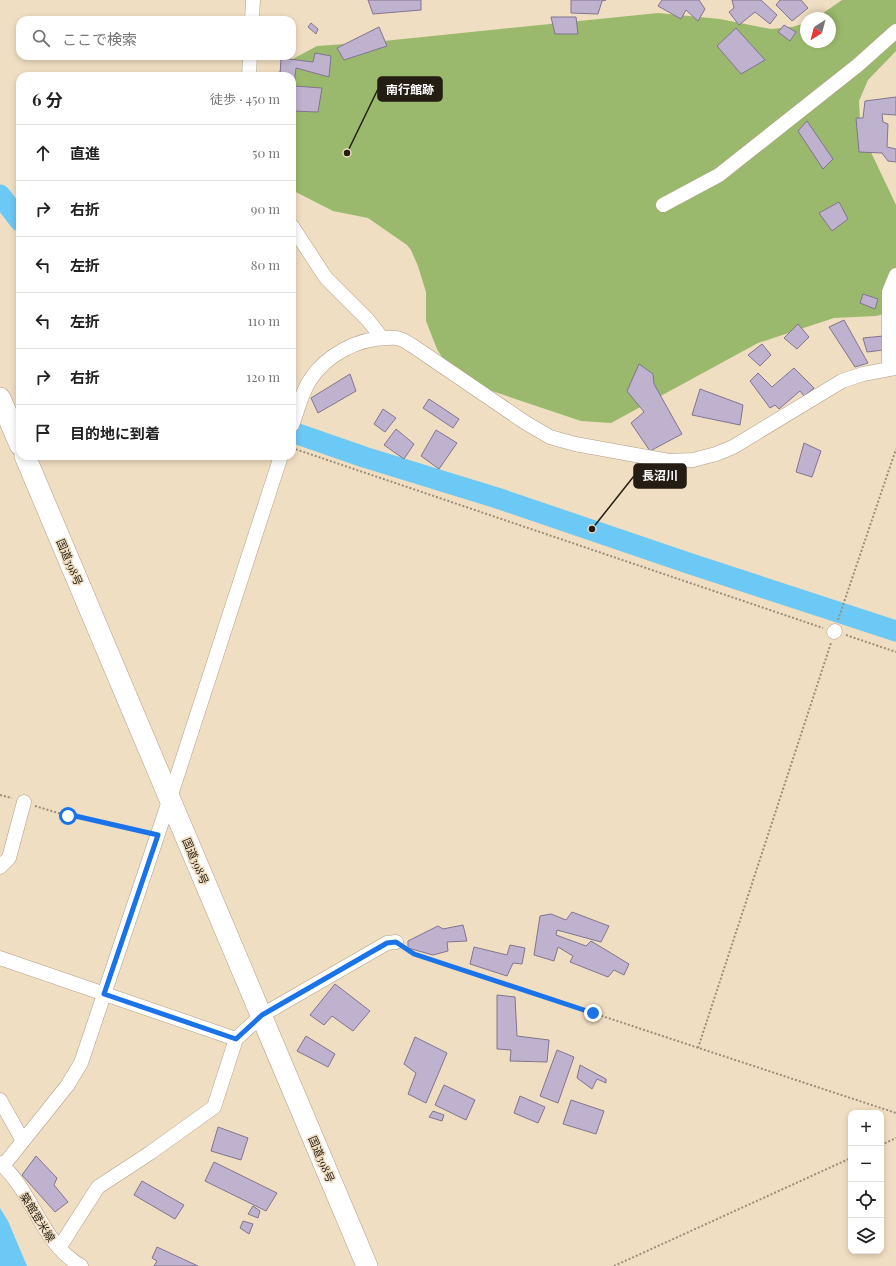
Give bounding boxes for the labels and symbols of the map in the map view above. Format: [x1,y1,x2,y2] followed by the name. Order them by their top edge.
[800,12,836,48] north arrow
[378,77,442,101] callout: 南行館跡
[386,81,434,97] text: 南行館跡
[634,464,686,488] callout: 長沼川
[642,467,678,483] text: 長沼川
[53,536,87,588] street label: 国道398号
[59,807,77,825] route start
[179,835,213,887] street label: 国道398号
[584,1004,602,1022] route end
[305,1133,339,1185] street label: 国道398号
[17,1190,59,1244] street label: 築館登米線

